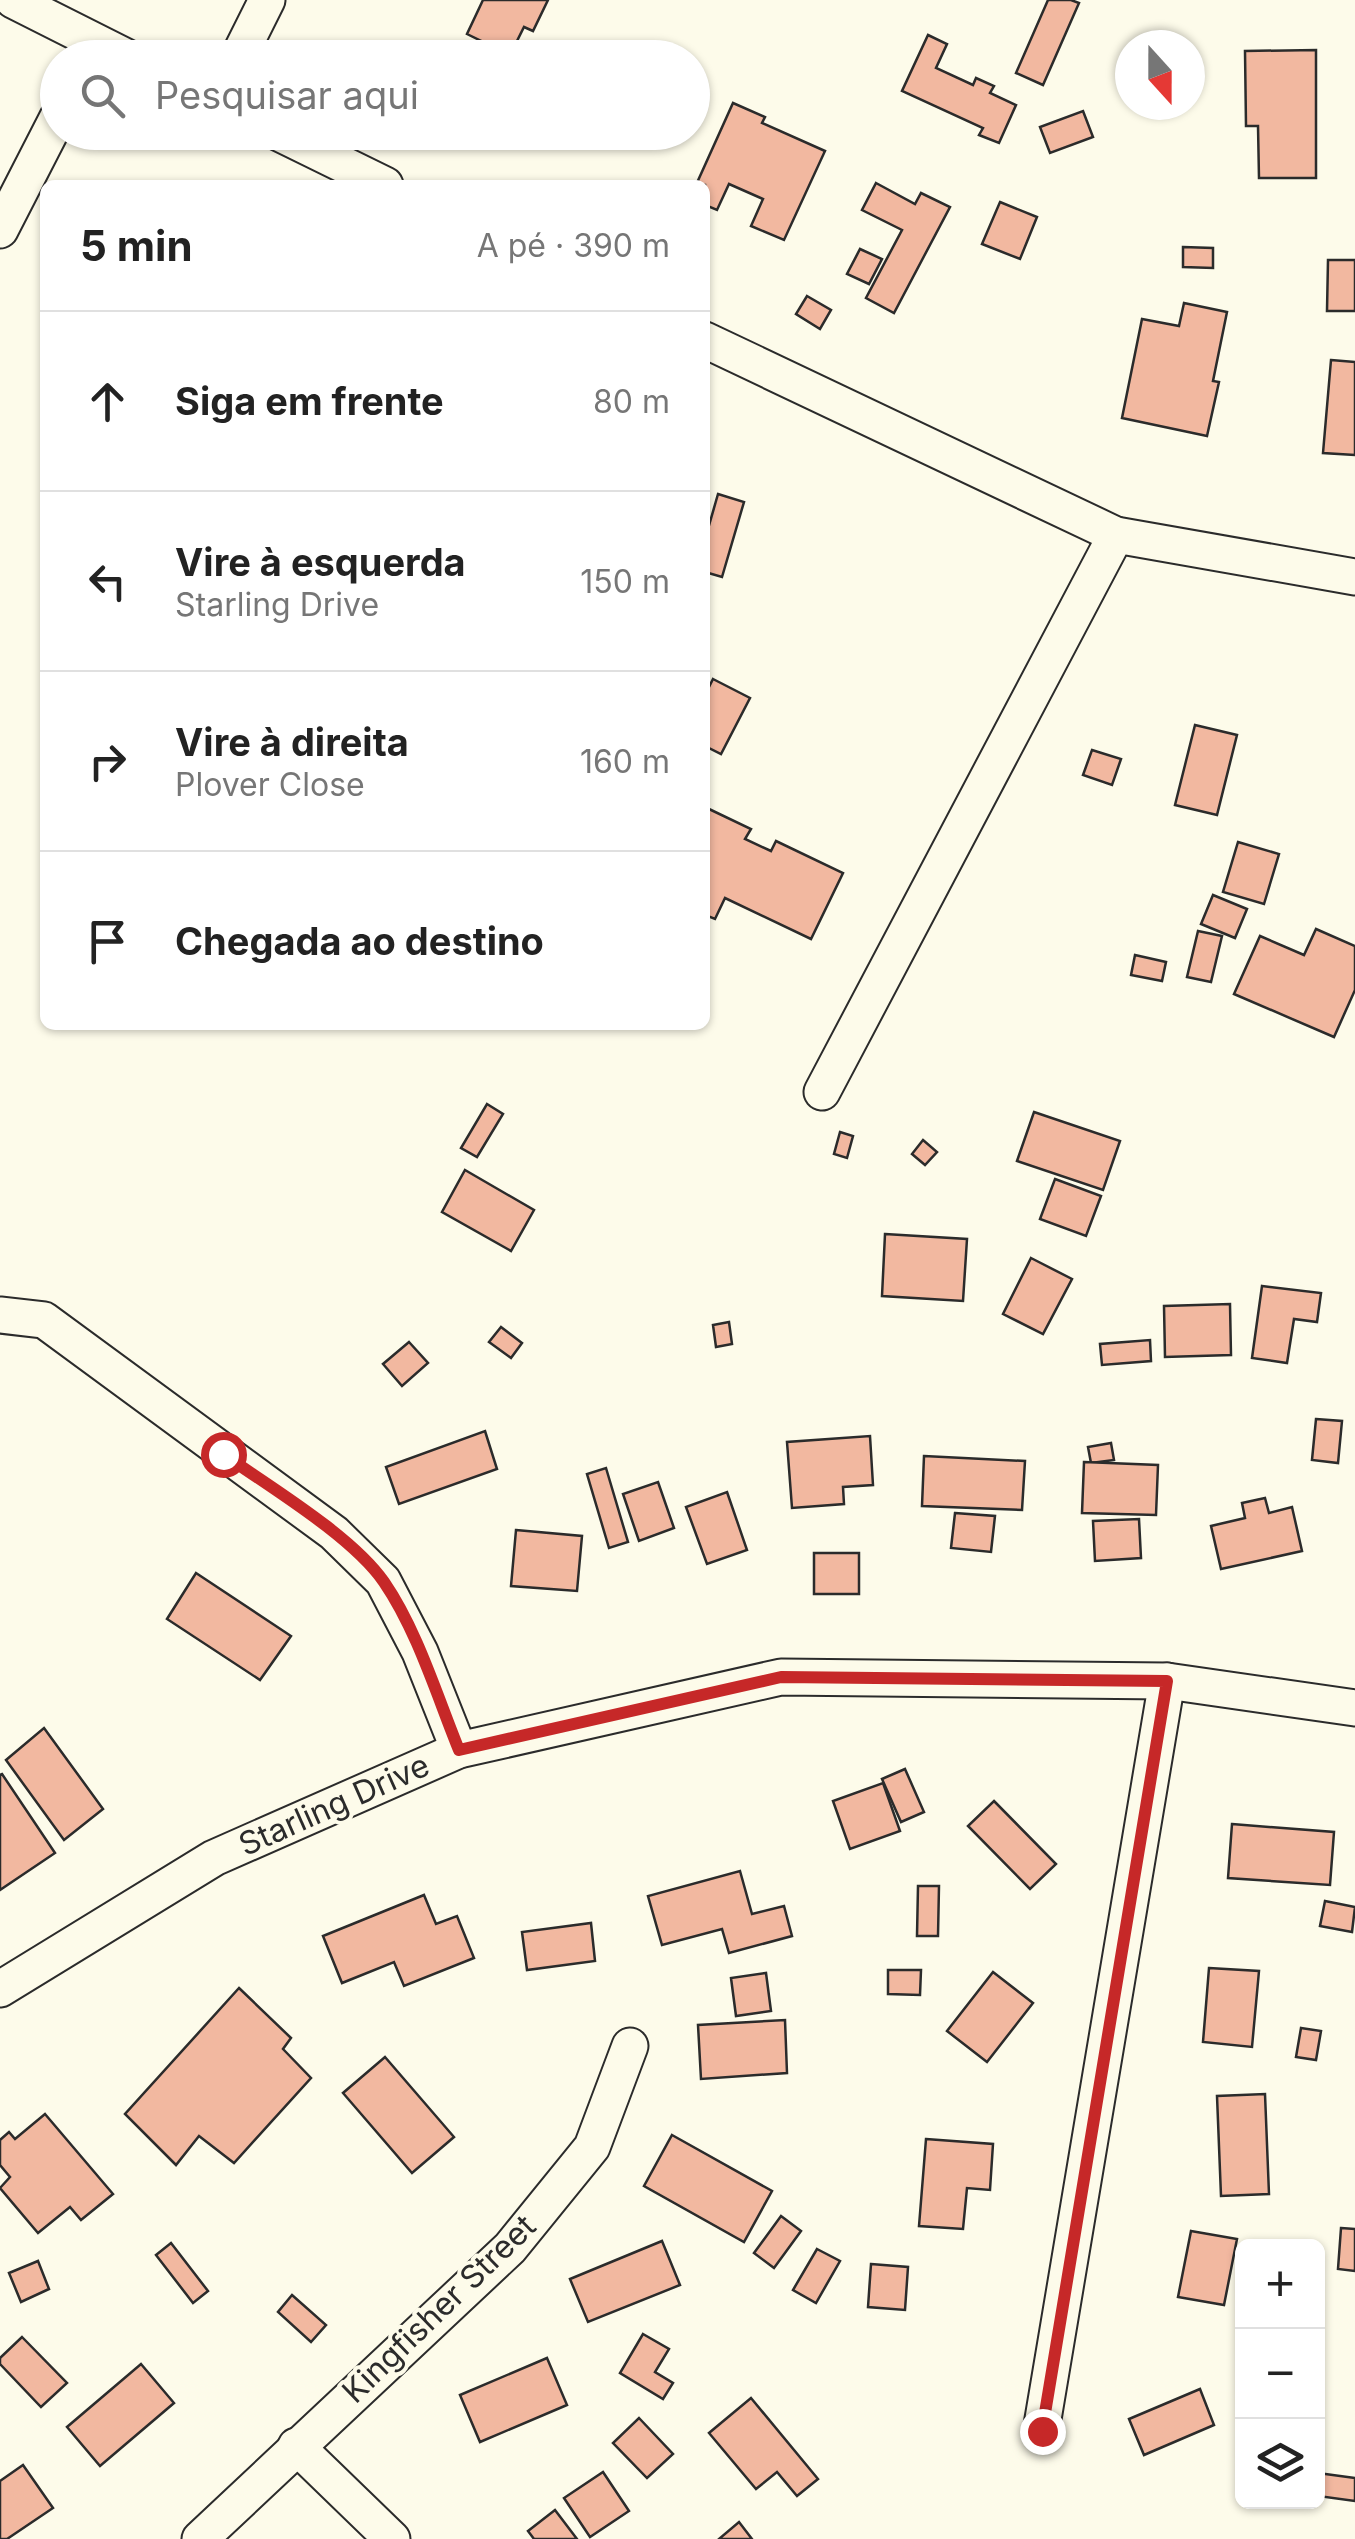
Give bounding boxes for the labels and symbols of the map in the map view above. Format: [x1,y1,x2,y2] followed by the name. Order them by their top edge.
[1115,30,1205,120] north arrow
[201,1432,247,1478] route start
[233,1745,435,1864] street label: Starling Drive
[334,2207,543,2411] street label: Kingfisher Street
[1020,2409,1066,2455] route end

